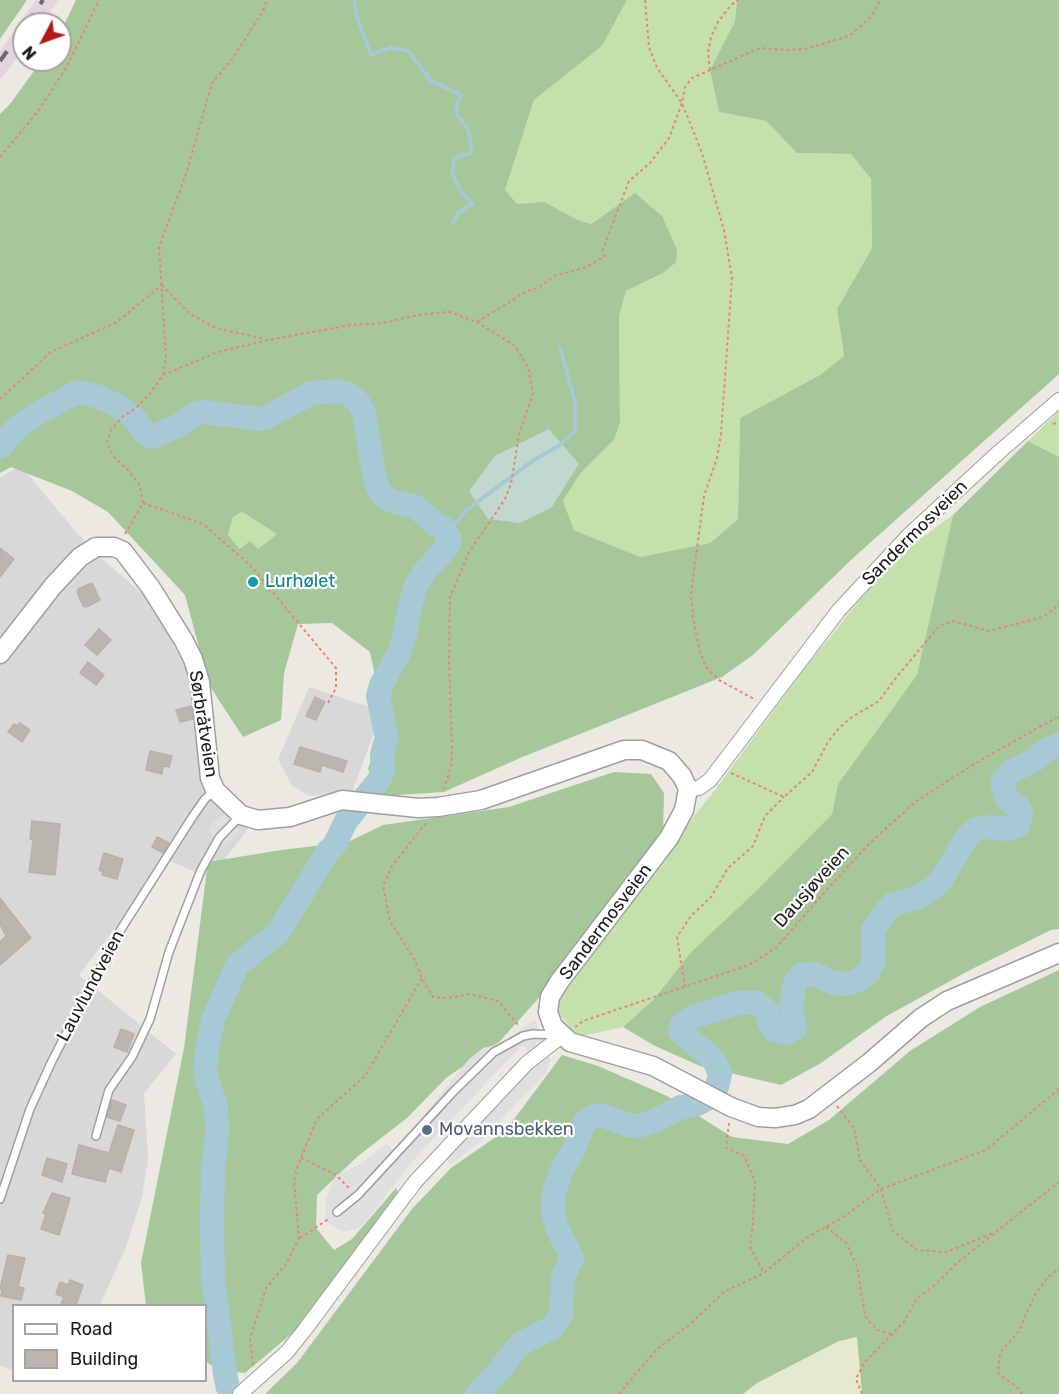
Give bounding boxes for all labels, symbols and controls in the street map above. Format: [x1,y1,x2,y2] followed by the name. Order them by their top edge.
[12,12,72,72] north arrow
[19,42,40,63] text: N
[858,476,972,590] street label: Sandermosveien
[265,571,335,593] place label: Lurhølet
[246,575,260,589] marker: Lurhølet
[184,669,222,779] street label: Sørbråtveien
[770,842,854,932] street label: Dausjøveien
[555,860,657,984] street label: Sandermosveien
[53,927,129,1045] street label: Lauvlundveien
[439,1119,574,1141] place label: Movannsbekken
[420,1123,434,1137] marker: Movannsbekken
[12,1304,207,1382] legend
[70,1318,113,1340] text: Road
[70,1348,138,1370] text: Building

